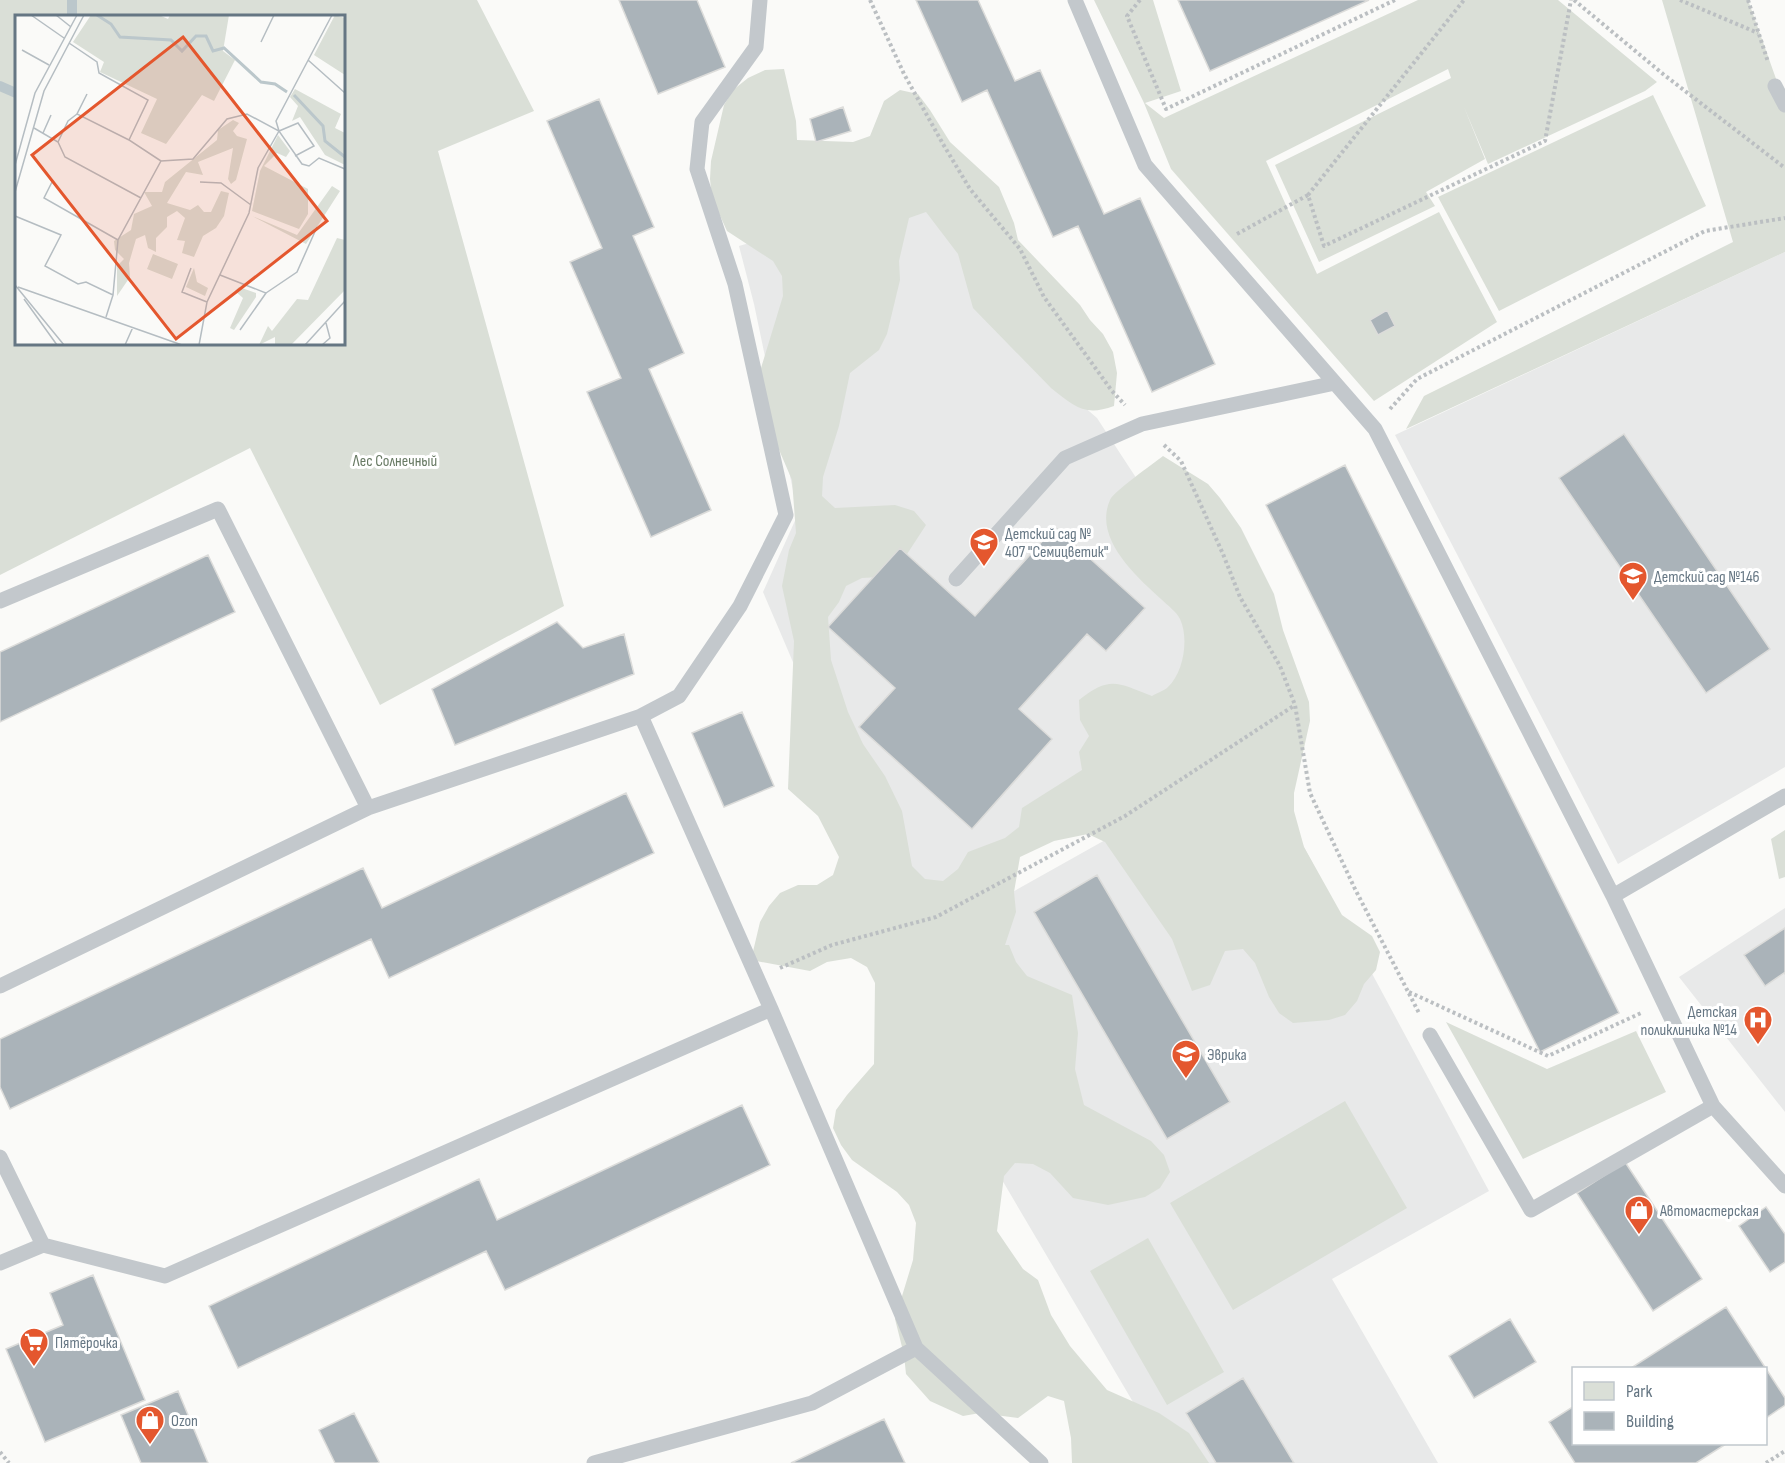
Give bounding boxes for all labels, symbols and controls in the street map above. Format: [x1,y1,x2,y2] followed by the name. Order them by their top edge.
[15,15,345,345] inset map
[352,452,437,471] park label: Лес Солнечный
[1005,525,1109,562] place label: Детский сад № 407 "Семицветик"
[968,526,1000,568] school or university icon: Детский сад № 407 "Семицветик"
[1617,560,1649,602] school or university icon: Детский сад №146
[1654,568,1760,587] place label: Детский сад №146
[1641,1003,1737,1040] place label: Детская поликлиника №14
[1742,1004,1774,1046] hospital icon: Детская поликлиника №14
[1170,1038,1202,1080] school or university icon: Эврика
[1207,1046,1247,1065] place label: Эврика
[1623,1194,1655,1236] shop icon: Автомастерская
[1659,1202,1759,1221] place label: Автомастерская
[18,1326,50,1368] supermarket icon: Пятёрочка
[55,1334,118,1353] place label: Пятёрочка
[1572,1367,1767,1445] legend
[1626,1381,1652,1402] text: Park
[134,1404,166,1446] shop icon: Ozon
[1626,1411,1674,1432] text: Building
[171,1412,198,1431] place label: Ozon

